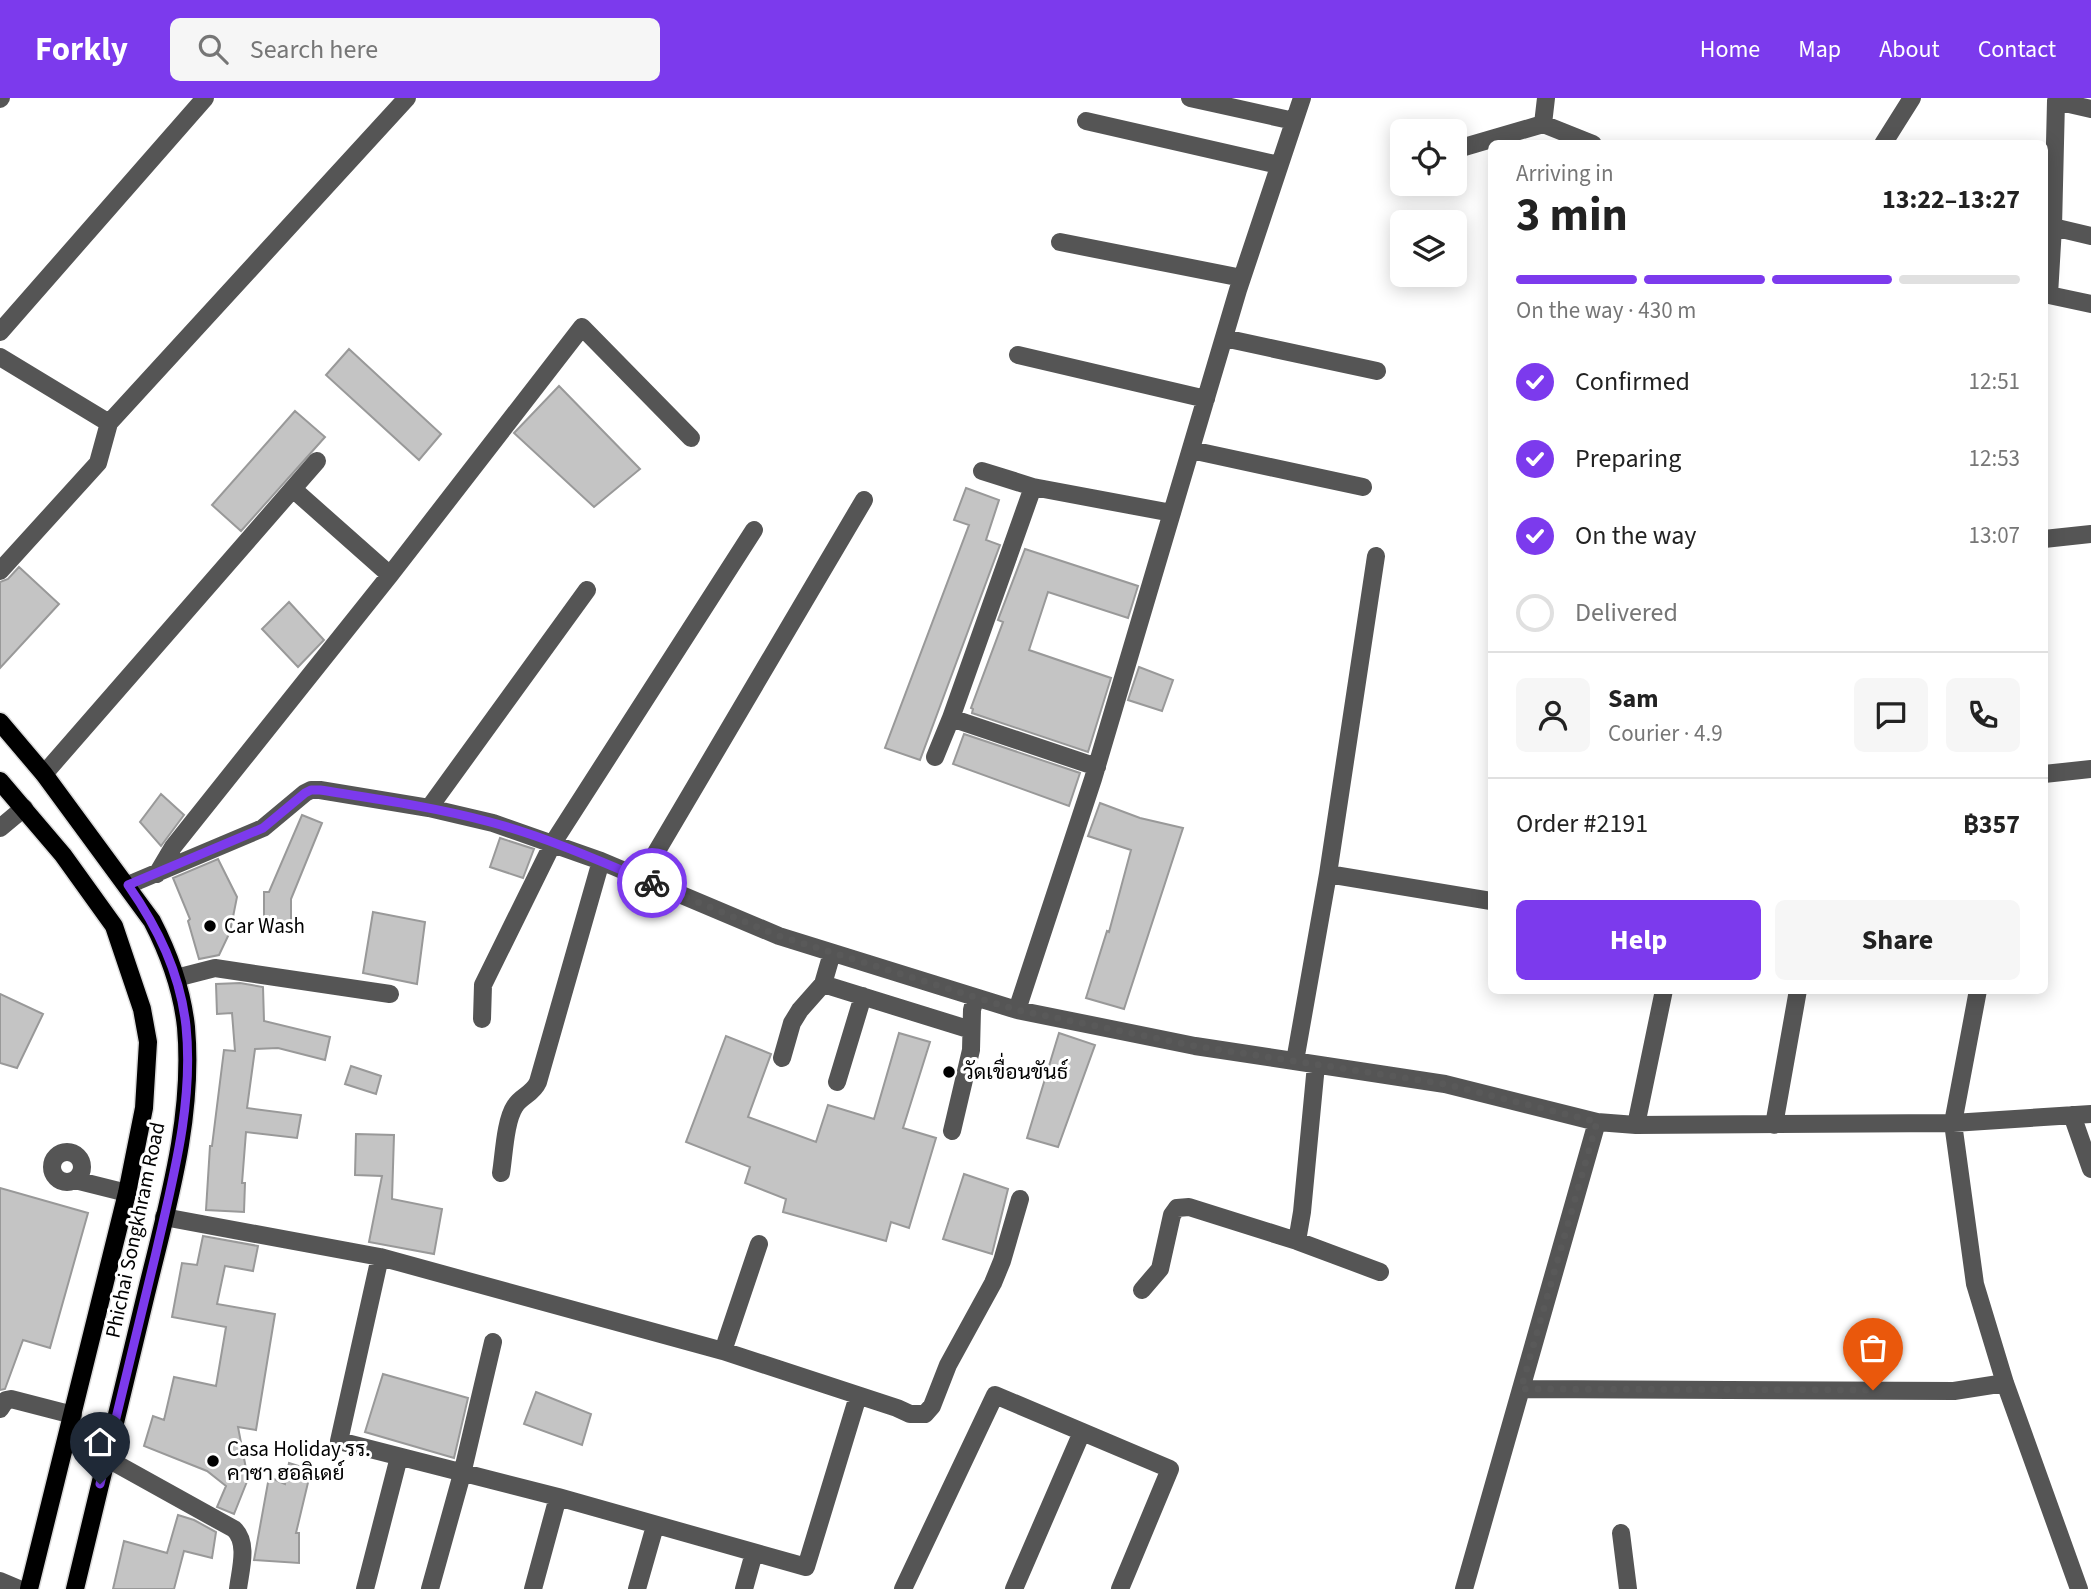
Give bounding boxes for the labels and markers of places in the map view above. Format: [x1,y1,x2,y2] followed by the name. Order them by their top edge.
[224,911,305,941] place label: Car Wash
[202,918,218,934] marker: Car Wash
[963,1052,1068,1087] place label: วัดเขื่อนขันธ์
[941,1064,957,1080] marker: วัดเขื่อนขันธ์
[1843,1318,1903,1390] pin
[70,1412,130,1484] pin
[227,1434,371,1488] place label: Casa Holiday รร. คาซา ฮอลิเดย์
[205,1453,221,1469] marker: Casa Holiday รร. คาซา ฮอลิเดย์

